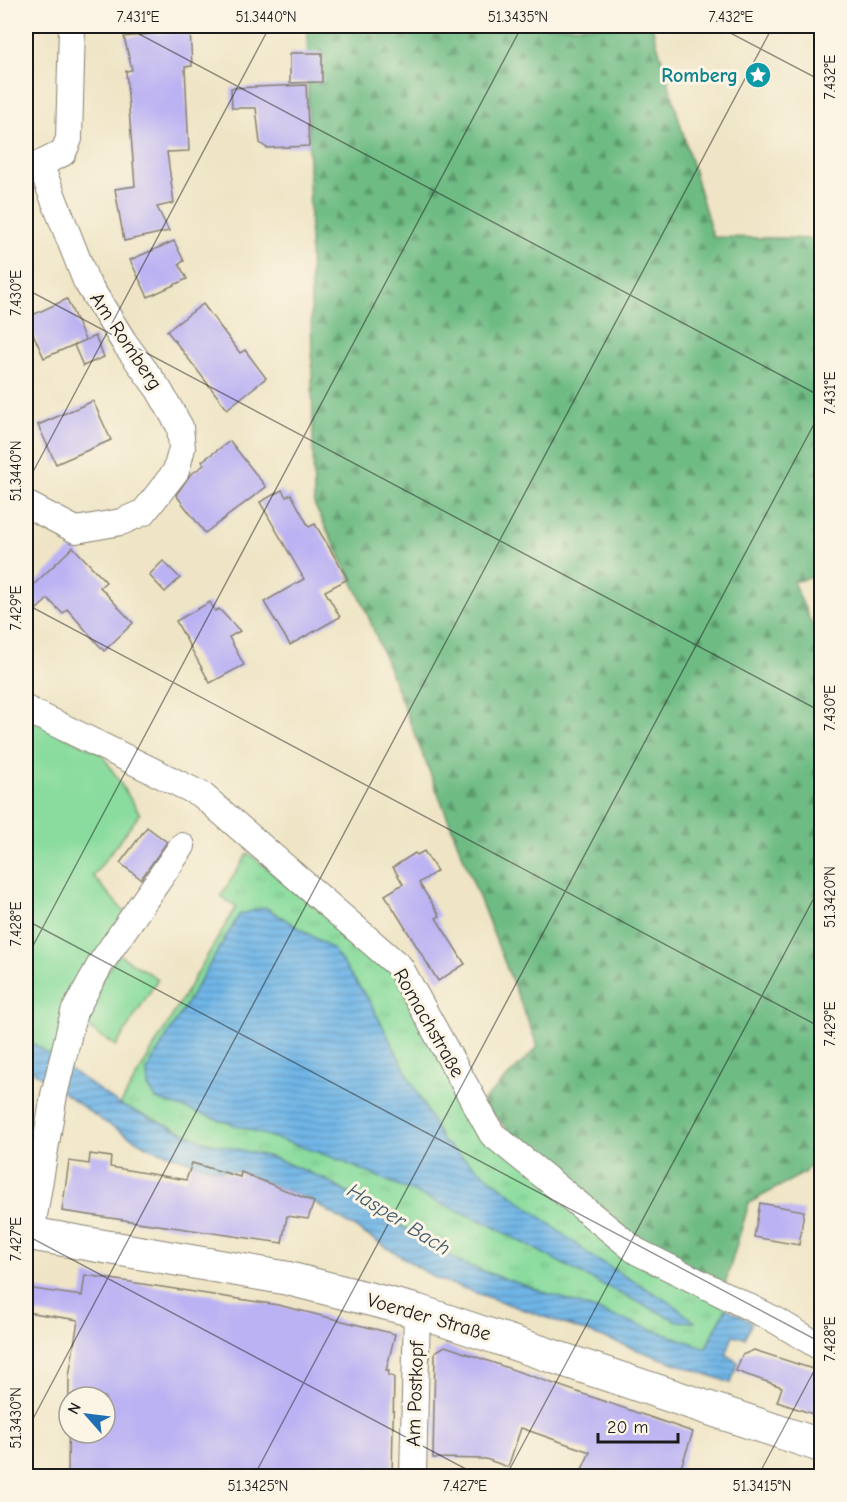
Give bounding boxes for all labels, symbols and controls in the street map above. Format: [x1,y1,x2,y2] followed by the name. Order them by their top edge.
[117,8,159,26] text: 7.431°E
[235,8,297,26] text: 51.3440°N
[488,8,548,26] text: 51.3435°N
[709,8,753,26] text: 7.432°E
[821,55,839,99] text: 7.432°E
[743,60,773,90] place icon: Romberg
[661,64,738,87] place label: Romberg
[7,270,25,316] text: 7.430°E
[85,288,167,394] street label: Am Romberg
[821,372,839,414] text: 7.431°E
[7,440,25,502] text: 51.3440°N
[7,585,25,631] text: 7.429°E
[821,685,839,731] text: 7.430°E
[821,866,839,928] text: 51.3420°N
[7,902,25,946] text: 7.428°E
[389,964,469,1082] street label: Romachstraße
[821,1001,839,1047] text: 7.429°E
[343,1178,455,1260] water label: Hasper Bach
[7,1217,25,1261] text: 7.427°E
[364,1288,494,1346] street label: Voerder Straße
[821,1317,839,1361] text: 7.428°E
[402,1339,428,1447] street label: Am Postkopf
[57,1385,117,1445] north arrow
[7,1387,25,1449] text: 51.3430°N
[64,1400,85,1417] text: N
[598,1406,678,1444] scale bar
[607,1417,648,1438] text: 20 m
[228,1477,288,1495] text: 51.3425°N
[443,1477,487,1495] text: 7.427°E
[733,1477,791,1495] text: 51.3415°N

